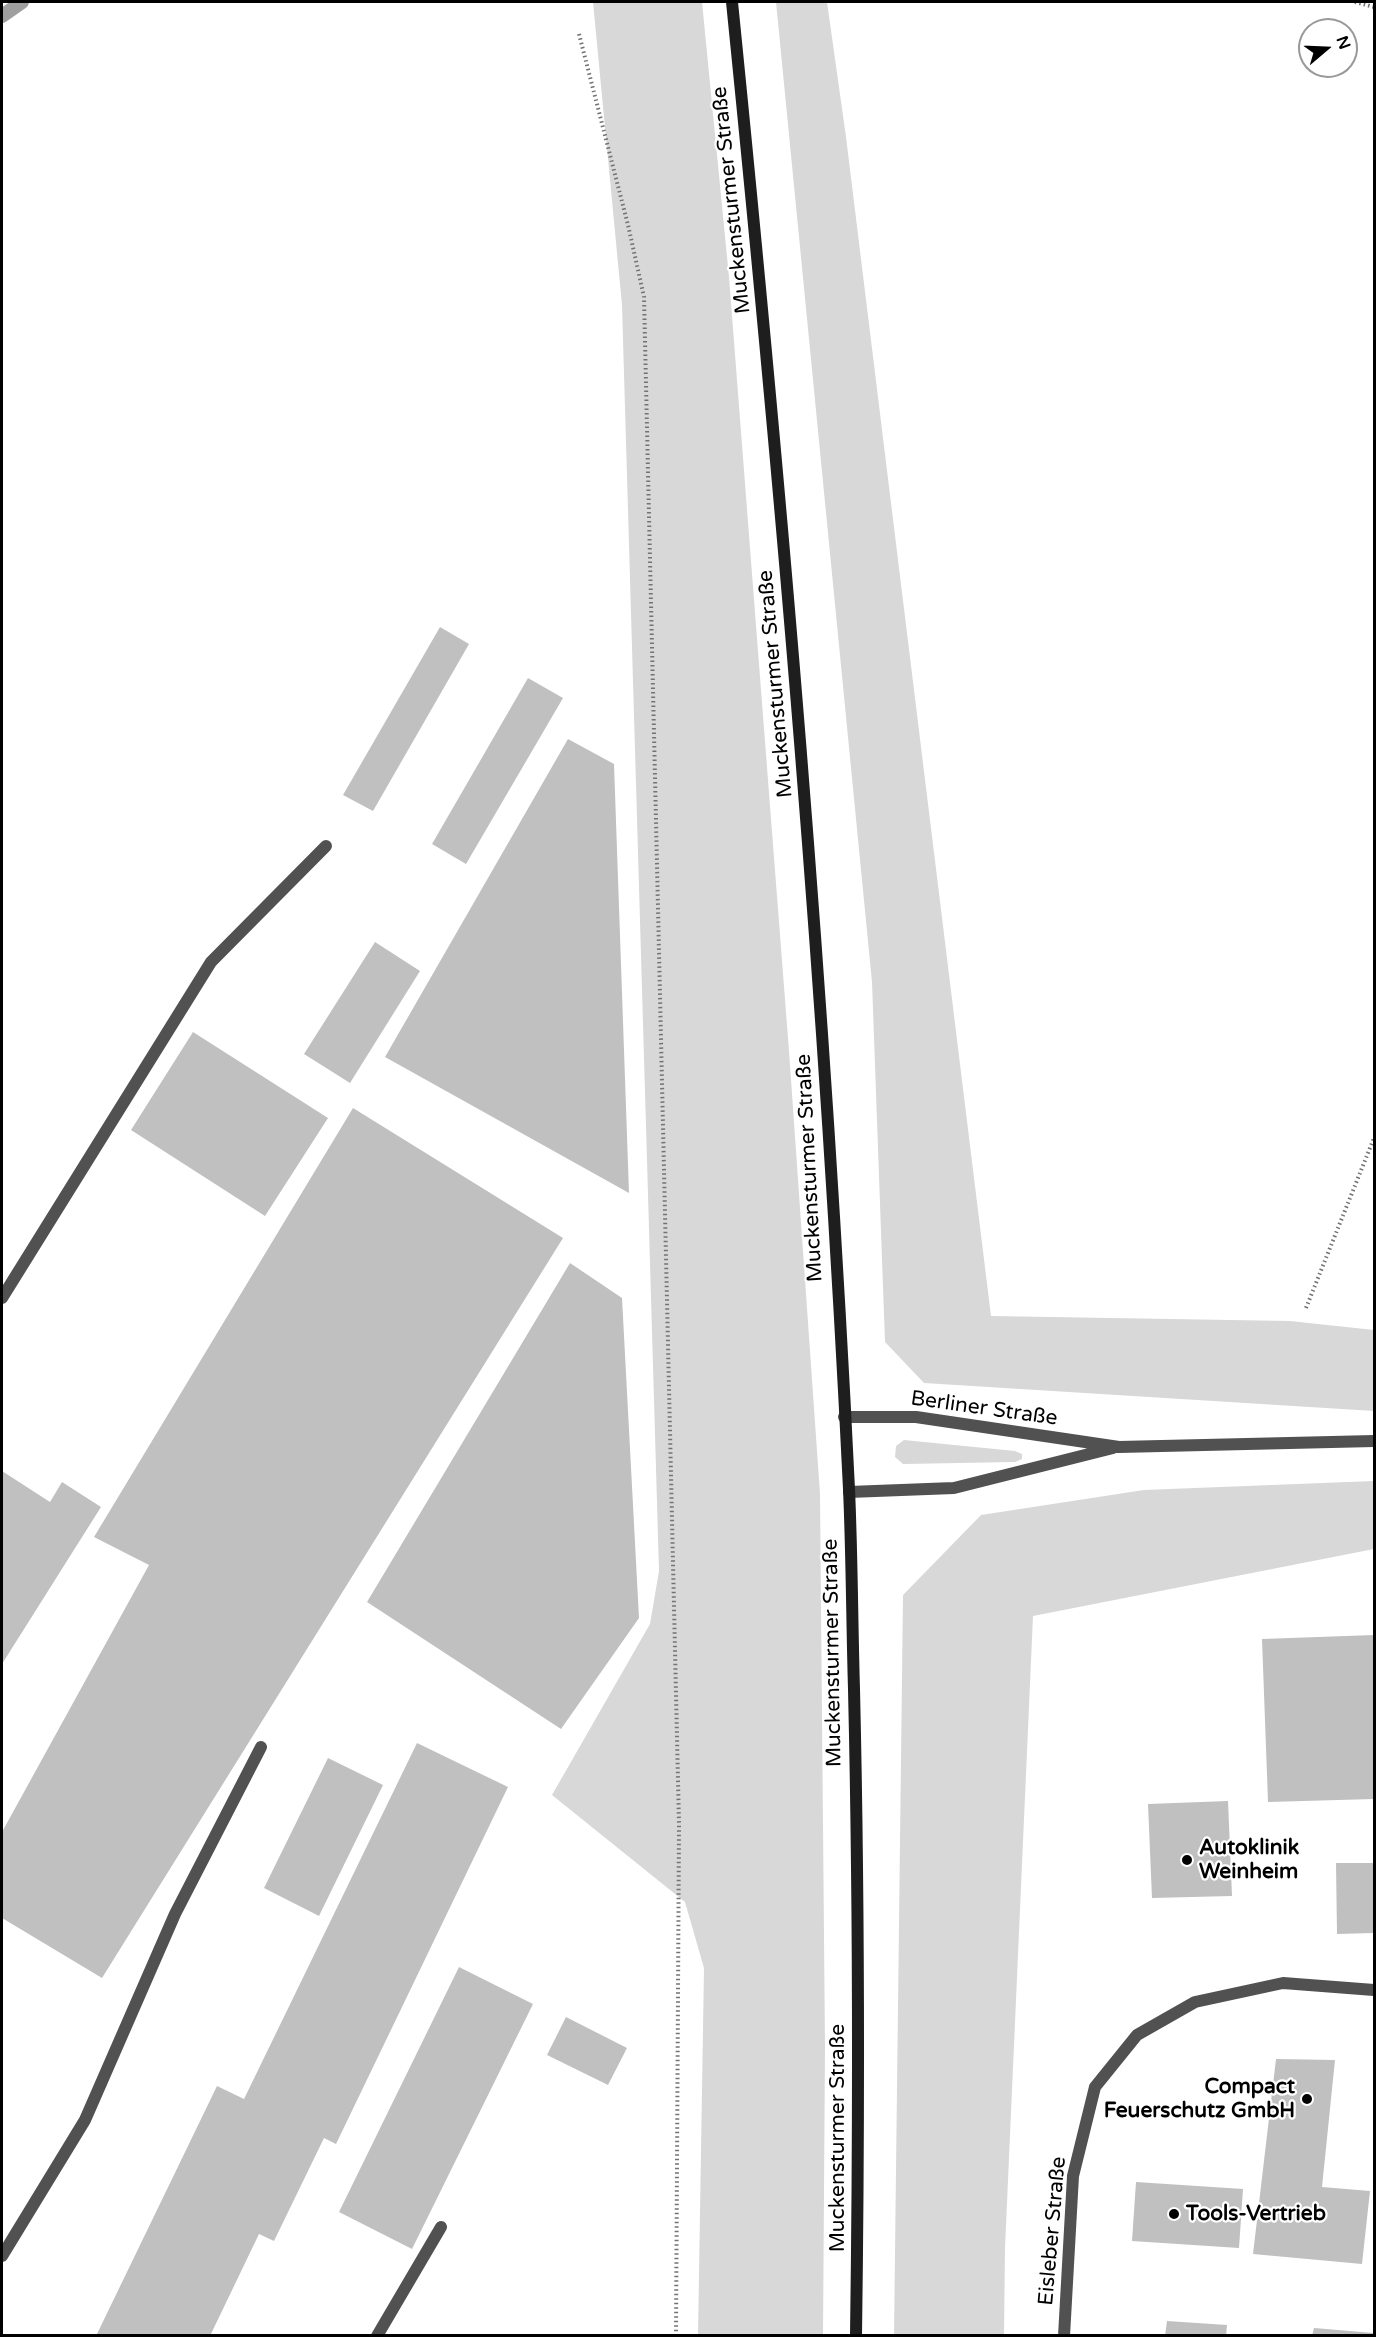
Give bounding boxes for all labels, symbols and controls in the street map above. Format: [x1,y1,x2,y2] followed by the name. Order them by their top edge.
[1298,18,1358,78] north arrow
[1332,33,1355,52] text: N
[708,85,756,315] street label: Muckensturmer Straße
[753,569,799,799] street label: Muckensturmer Straße
[791,1053,829,1283] street label: Muckensturmer Straße
[909,1386,1059,1432] street label: Berliner Straße
[818,1539,848,1767] street label: Muckensturmer Straße
[1199,1835,1299,1885] place label: Autoklinik Weinheim
[1180,1853,1194,1867] marker: Autoklinik Weinheim
[825,2024,851,2252] street label: Muckensturmer Straße
[1104,2074,1295,2124] place label: Compact Feuerschutz GmbH
[1300,2092,1314,2106] marker: Compact Feuerschutz GmbH
[1034,2155,1072,2307] street label: Eisleber Straße
[1186,2201,1326,2227] place label: Tools-Vertrieb
[1167,2207,1181,2221] marker: Tools-Vertrieb

